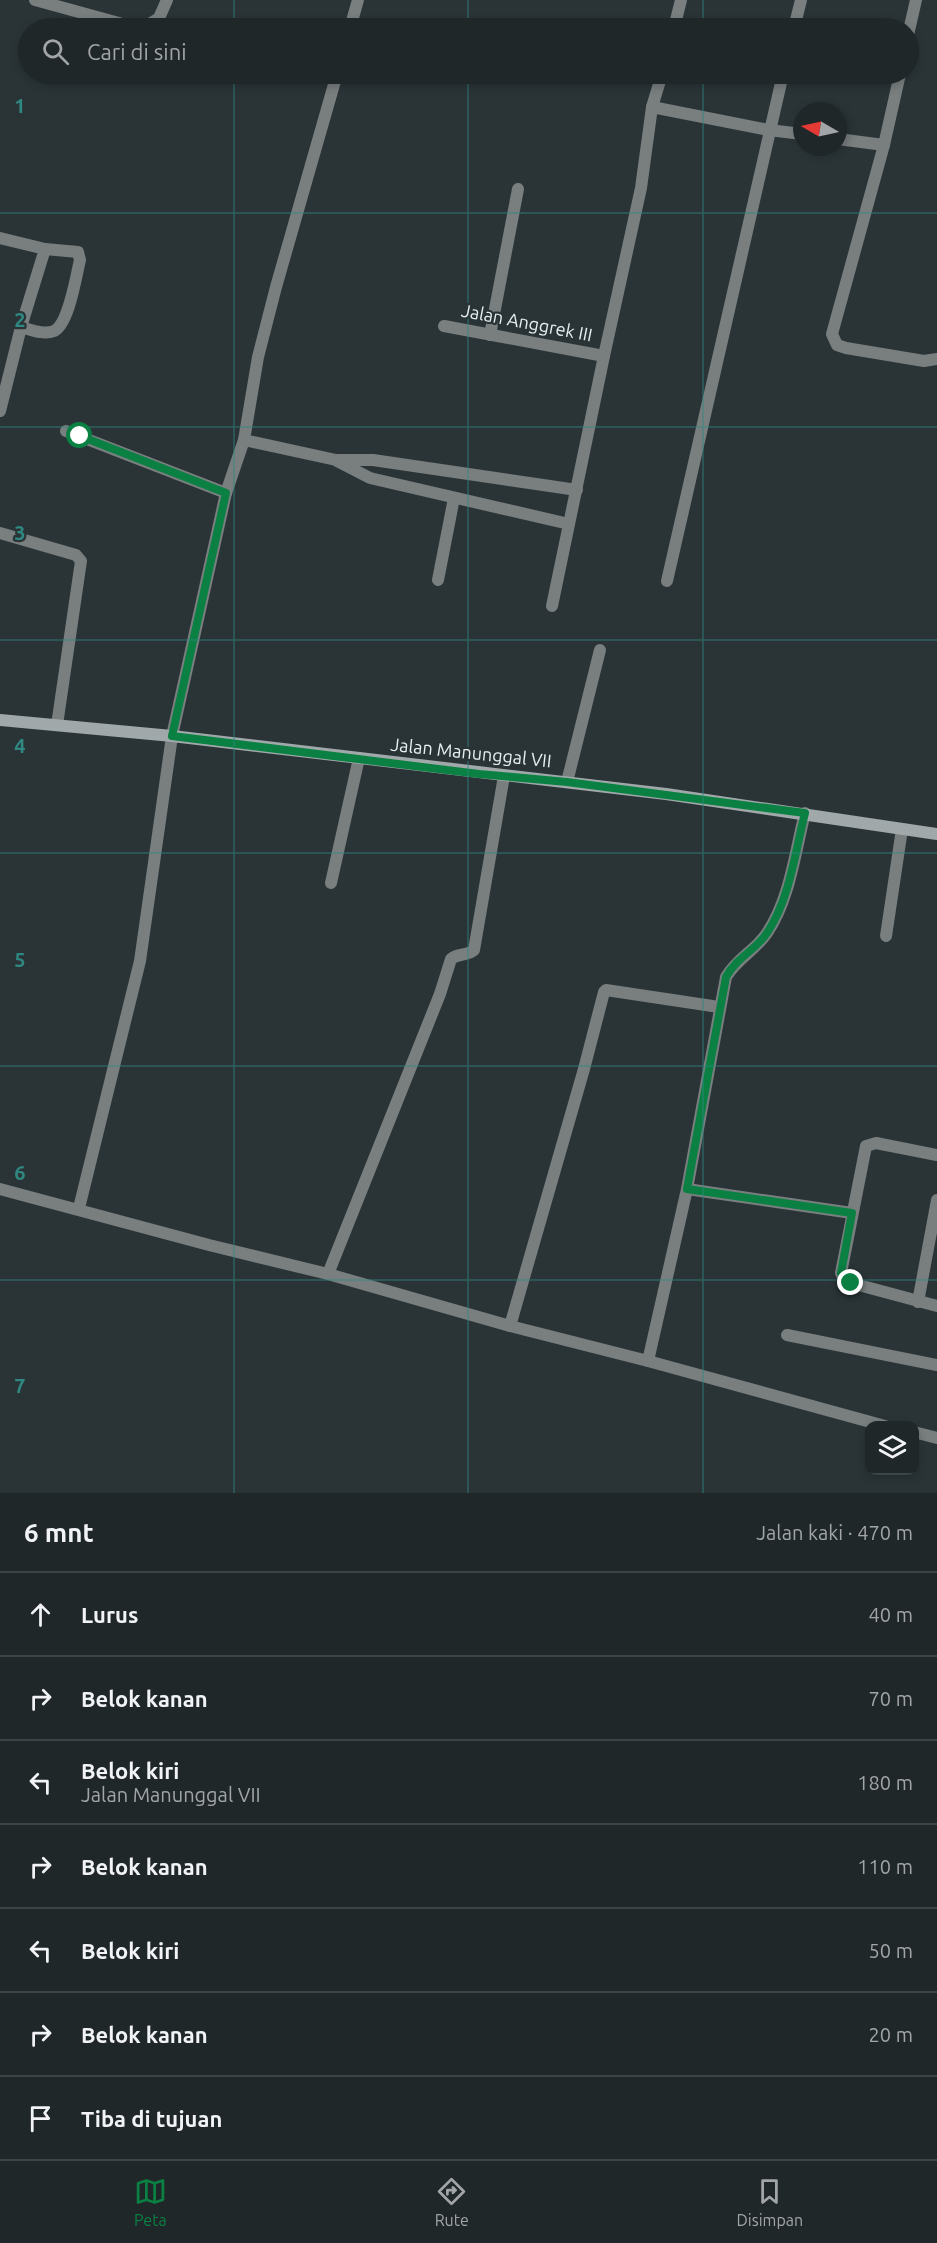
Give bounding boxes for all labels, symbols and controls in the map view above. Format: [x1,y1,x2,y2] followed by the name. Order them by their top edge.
[18,18,919,84] search box
[39,35,72,68] icon: search
[87,39,187,64] text: Cari di sini
[14,94,26,117] text: 1
[793,102,847,156] north arrow
[460,300,594,345] street label: Jalan Anggrek III
[14,308,26,331] text: 2
[66,422,92,448] route start
[14,521,26,544] text: 3
[14,734,26,757] text: 4
[390,734,553,770] street label: Jalan Manunggal VII
[14,948,26,971] text: 5
[14,1161,26,1184] text: 6
[837,1269,863,1295] route end
[14,1374,26,1397] text: 7
[865,1421,919,1475] map controls
[865,1421,919,1475] button: layers
[24,1518,94,1547] text: 6 mnt
[756,1521,913,1544] text: Jalan kaki · 470 m
[24,1598,57,1631] icon: ahead
[81,1602,138,1627] text: Lurus
[869,1603,913,1626] text: 40 m
[24,1682,57,1715] icon: right
[81,1686,208,1711] text: Belok kanan
[869,1687,913,1710] text: 70 m
[81,1758,179,1783] text: Belok kiri
[24,1766,57,1799] icon: left
[857,1771,913,1794] text: 180 m
[81,1783,261,1806] text: Jalan Manunggal VII
[24,1850,57,1883] icon: right
[81,1854,208,1879] text: Belok kanan
[857,1855,913,1878] text: 110 m
[24,1934,57,1967] icon: left
[81,1938,179,1963] text: Belok kiri
[869,1939,913,1962] text: 50 m
[24,2018,57,2051] icon: right
[81,2022,208,2047] text: Belok kanan
[869,2023,913,2046] text: 20 m
[24,2102,57,2135] icon: arrive
[81,2106,222,2131] text: Tiba di tujuan
[134,2175,167,2229] tab: Peta
[435,2175,469,2229] tab: Rute
[737,2175,803,2229] tab: Disimpan

